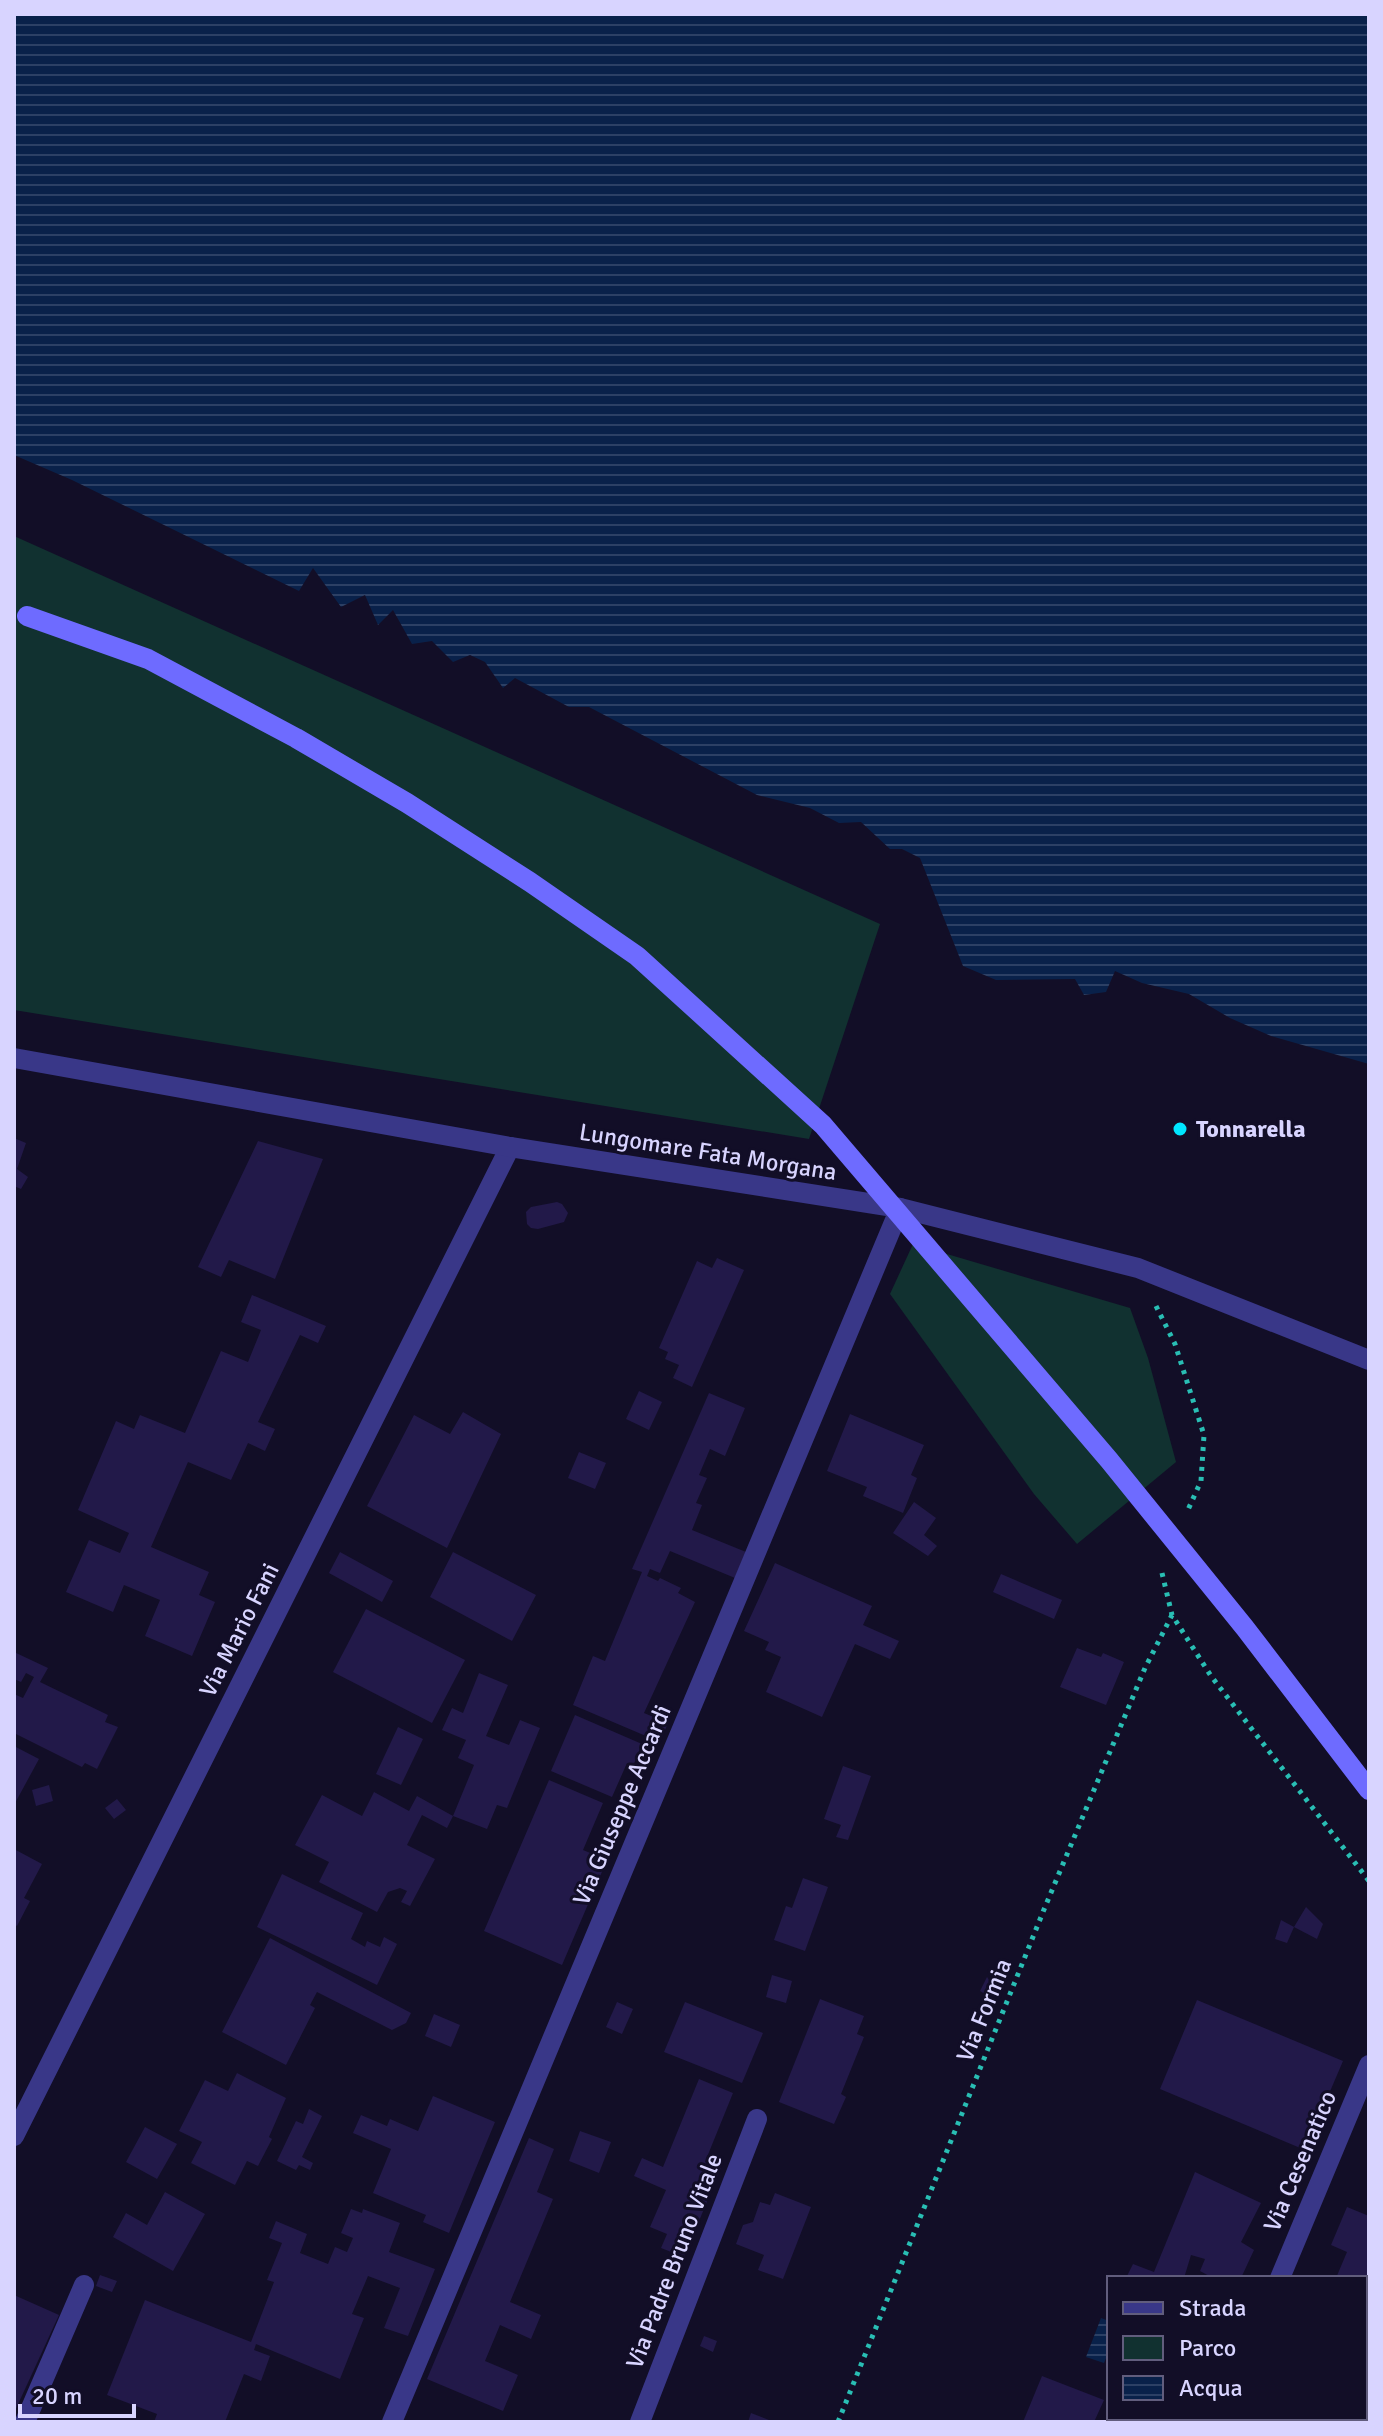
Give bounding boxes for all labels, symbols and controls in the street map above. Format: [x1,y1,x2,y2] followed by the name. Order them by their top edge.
[1196,1114,1306,1144] place label: Tonnarella
[577,1117,839,1187] street label: Lungomare Fata Morgana
[1171,1120,1189,1138] marker: Tonnarella
[192,1558,286,1702] street label: Via Mario Fani
[566,1700,678,1910] street label: Via Giuseppe Accardi
[950,1954,1018,2066] street label: Via Formia
[1257,2086,1343,2236] street label: Via Cesenatico
[619,2149,729,2373] street label: Via Padre Bruno Vitale
[1107,2276,1367,2420] legend
[1179,2293,1246,2323] text: Strada
[1179,2333,1236,2363] text: Parco
[20,2368,134,2418] scale bar
[1179,2373,1243,2403] text: Acqua
[32,2381,82,2411] text: 20 m

